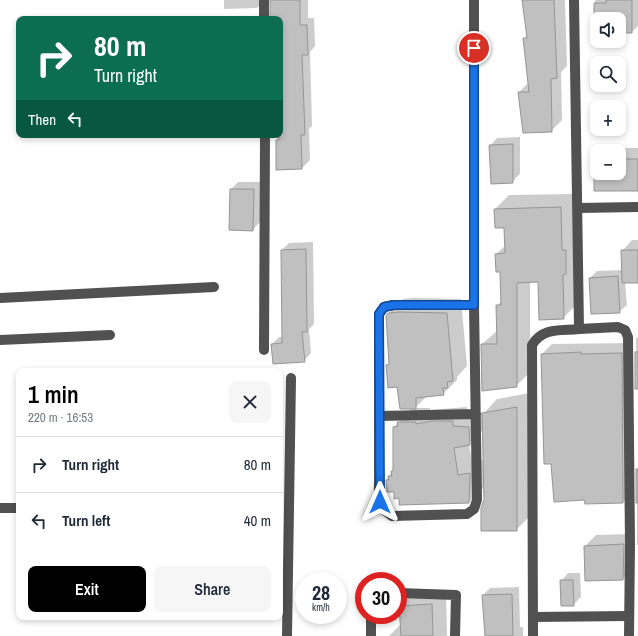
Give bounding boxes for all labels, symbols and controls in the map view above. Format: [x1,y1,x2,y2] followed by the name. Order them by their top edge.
[590,12,626,180] map controls
[590,12,626,48] button: sound
[94,27,146,65] text: 80 m
[457,31,491,65] pin
[28,32,80,84] icon: right
[463,37,485,59] icon: arrive
[590,56,626,92] button: search
[94,63,157,88] text: Turn right
[590,100,626,136] button: +
[64,108,86,130] icon: left
[28,109,56,130] text: Then
[590,144,626,180] button: −
[28,378,79,410] text: 1 min
[229,381,271,423] button: close
[28,409,93,426] text: 220 m · 16:53
[28,454,50,476] icon: right
[62,454,119,475] text: Turn right
[244,454,271,475] text: 80 m
[359,481,401,523] position arrow
[28,510,50,532] icon: left
[62,510,110,531] text: Turn left
[244,510,271,531] text: 40 m
[28,566,146,612] button: Exit
[154,566,271,612] button: Share
[355,572,407,624] speed limit sign: 30
[312,579,330,606] text: 28
[312,601,330,614] text: km/h

